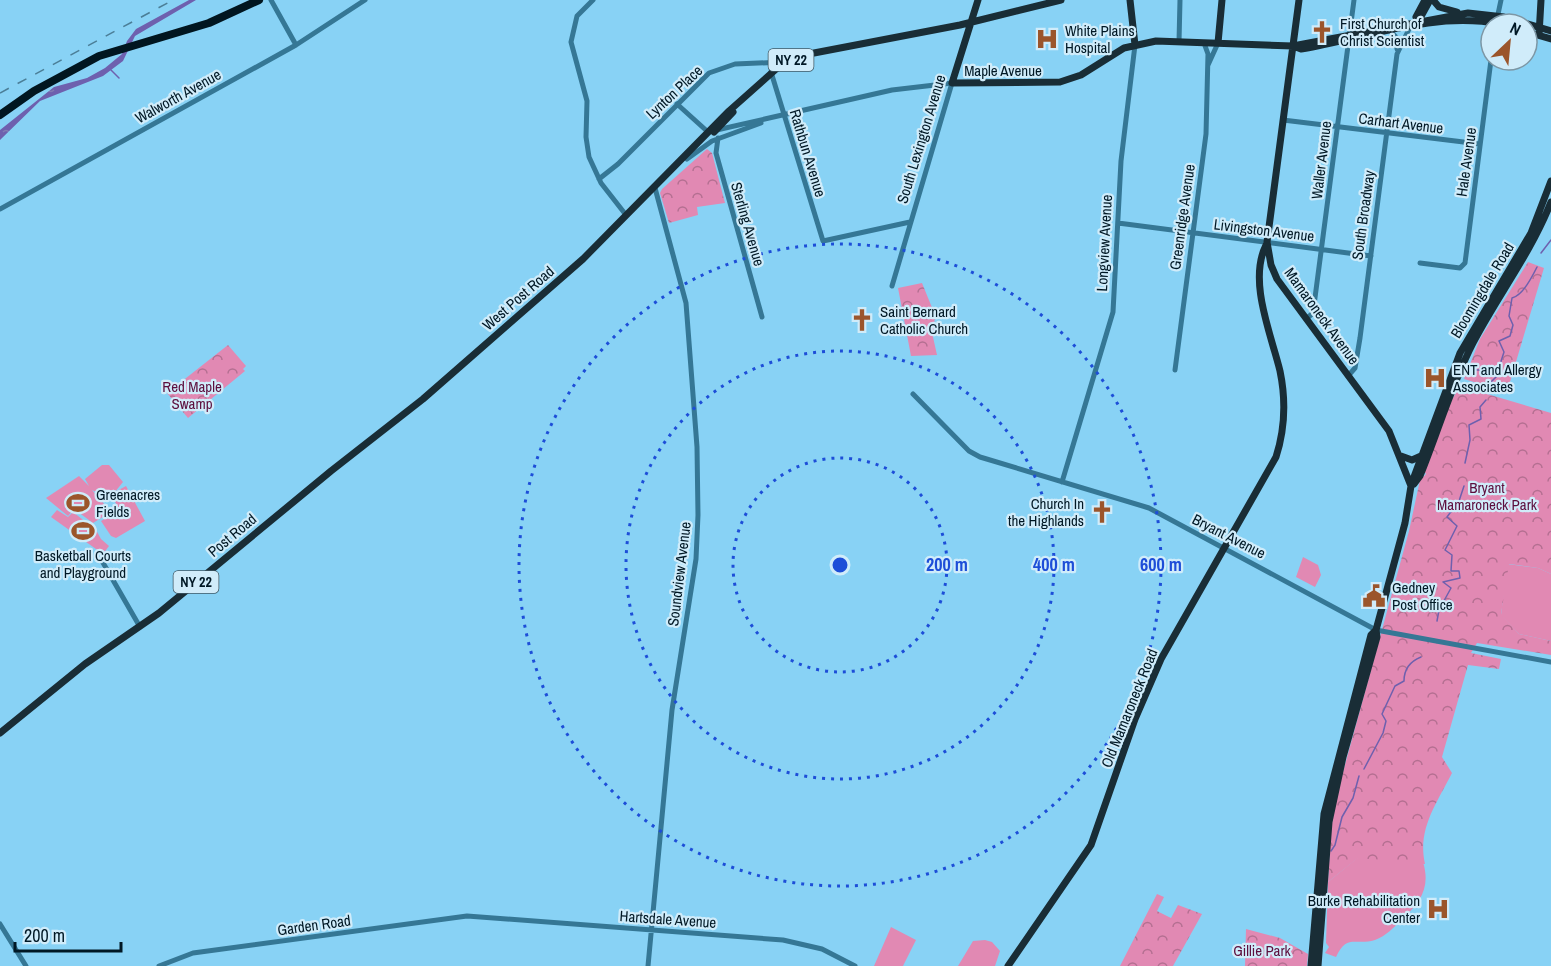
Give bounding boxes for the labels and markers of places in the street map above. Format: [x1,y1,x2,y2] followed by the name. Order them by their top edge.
[1340,13,1425,51] place label: First Church of Christ Scientist
[1309,19,1335,45] church icon: First Church of Christ Scientist
[1065,20,1135,58] place label: White Plains Hospital
[1034,26,1060,52] hospital icon: White Plains Hospital
[880,301,968,339] place label: Saint Bernard Catholic Church
[849,307,875,333] church icon: Saint Bernard Catholic Church
[1452,359,1543,397] place label: ENT and Allergy Associates
[1422,365,1448,391] hospital icon: ENT and Allergy Associates
[96,484,160,522] place label: Greenacres Fields
[65,490,91,516] sports icon: Greenacres Fields
[1008,493,1084,531] place label: Church In the Highlands
[1089,499,1115,525] church icon: Church In the Highlands
[70,518,96,544] sports icon: Basketball Courts and Playground
[35,545,131,583] place label: Basketball Courts and Playground
[830,555,850,575] centre of rings
[1392,577,1453,615] place label: Gedney Post Office
[1361,583,1387,609] public building icon: Gedney Post Office
[1308,890,1420,928] place label: Burke Rehabilitation Center
[1425,896,1451,922] hospital icon: Burke Rehabilitation Center

